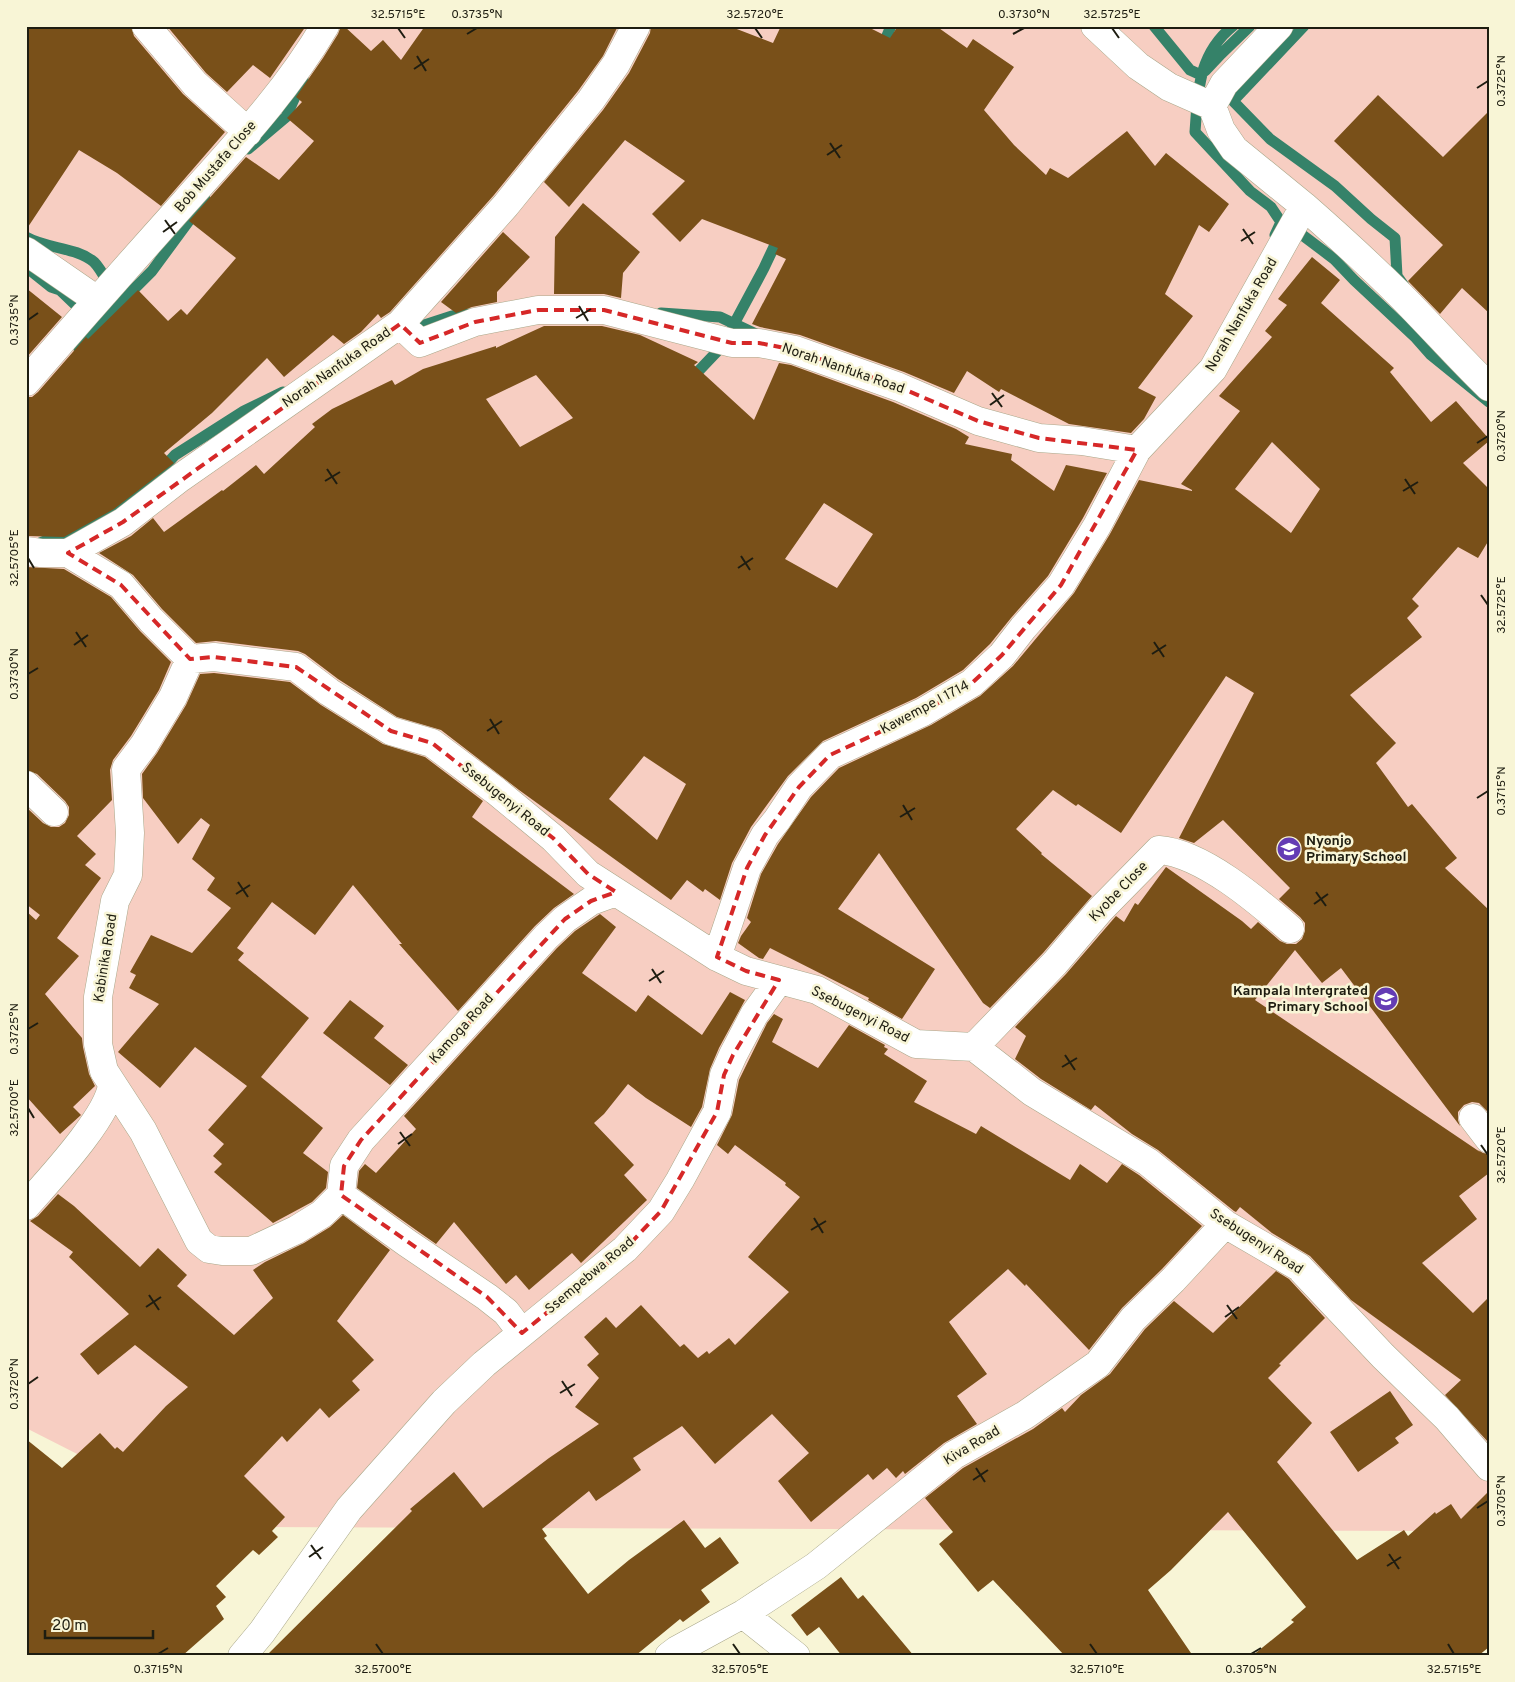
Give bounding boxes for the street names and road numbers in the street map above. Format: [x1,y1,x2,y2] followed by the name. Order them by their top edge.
[172,118,260,216] street label: Bob Mustafa Close
[1202,255,1282,375] street label: Norah Nanfuka Road
[279,324,395,412] street label: Norah Nanfuka Road
[779,340,907,398] street label: Norah Nanfuka Road
[878,677,972,739] street label: Kawempe I 1714
[458,759,552,841] street label: Ssebugenyi Road
[1086,858,1152,926] street label: Kyobe Close
[91,913,121,1003] street label: Kabinika Road
[808,983,912,1047] street label: Ssebugenyi Road
[426,991,498,1067] street label: Kamoga Road
[1206,1205,1306,1279] street label: Ssebugenyi Road
[542,1234,638,1318] street label: Ssempebwa Road
[941,1423,1003,1469] street label: Kiva Road

